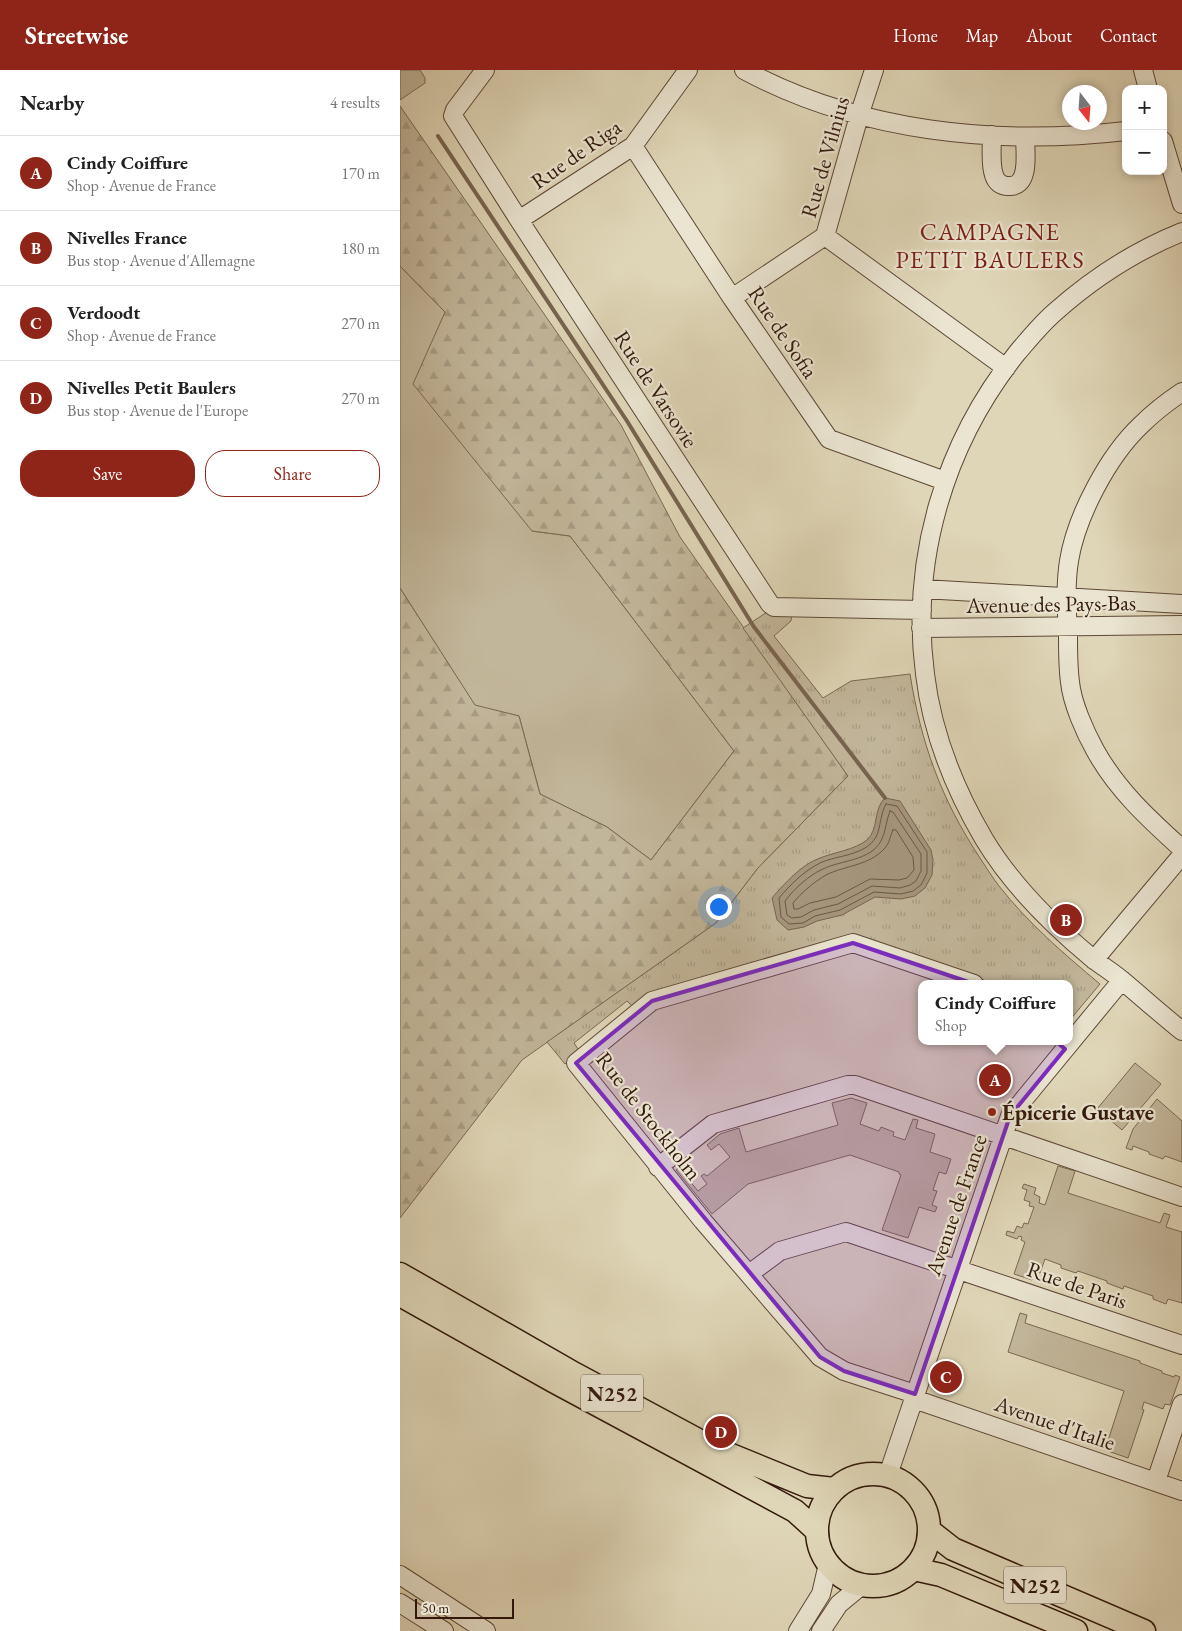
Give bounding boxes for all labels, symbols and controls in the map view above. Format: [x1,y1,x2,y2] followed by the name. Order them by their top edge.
[25,20,128,51] text: Streetwise
[893,24,938,47] text: Home
[966,24,998,47] text: Map
[1026,24,1072,47] text: About
[1100,24,1157,47] text: Contact
[1062,85,1107,130] north arrow
[1122,85,1167,175] map controls
[1122,85,1167,130] button: +
[20,89,84,116] text: Nearby
[330,92,380,113] text: 4 results
[794,93,856,221] street label: Rue de Vilnius
[525,112,627,196] street label: Rue de Riga
[1122,130,1167,175] button: −
[67,150,188,175] text: Cindy Coiffure
[30,163,42,184] text: A
[341,163,380,184] text: 170 m
[67,175,216,196] text: Shop · Avenue de France
[895,216,1085,275] district label: CAMPAGNE PETIT BAULERS
[67,225,187,250] text: Nivelles France
[31,238,41,259] text: B
[341,238,380,259] text: 180 m
[67,250,255,271] text: Bus stop · Avenue d'Allemagne
[741,280,825,384] street label: Rue de Sofia
[67,300,140,325] text: Verdoodt
[30,313,42,334] text: C
[341,313,380,334] text: 270 m
[67,325,216,346] text: Shop · Avenue de France
[607,325,705,454] street label: Rue de Varsovie
[67,375,236,400] text: Nivelles Petit Baulers
[30,388,42,409] text: D
[341,388,380,409] text: 270 m
[67,400,248,421] text: Bus stop · Avenue de l'Europe
[20,450,195,497] button: Save
[205,450,380,497] button: Share
[965,588,1136,620] street label: Avenue des Pays-Bas
[706,894,732,920] your location
[1050,901,1082,939] pin: B
[918,980,1073,1045] popup
[935,990,1056,1015] text: Cindy Coiffure
[935,1015,967,1036] text: Shop
[590,1046,708,1186] street label: Rue de Stockholm
[979,1061,1011,1099] pin: A
[1002,1098,1154,1127] place label: Épicerie Gustave
[986,1106,998,1118] marker: Épicerie Gustave
[918,1130,994,1281] street label: Avenue de France
[1023,1254,1131,1316] street label: Rue de Paris
[930,1358,962,1396] pin: C
[581,1375,643,1412] road number: N252
[990,1389,1119,1457] street label: Avenue d'Italie
[705,1413,737,1451] pin: D
[1004,1566,1066,1604] road number: N252
[415,1596,514,1619] scale bar
[422,1599,449,1617] text: 50 m

